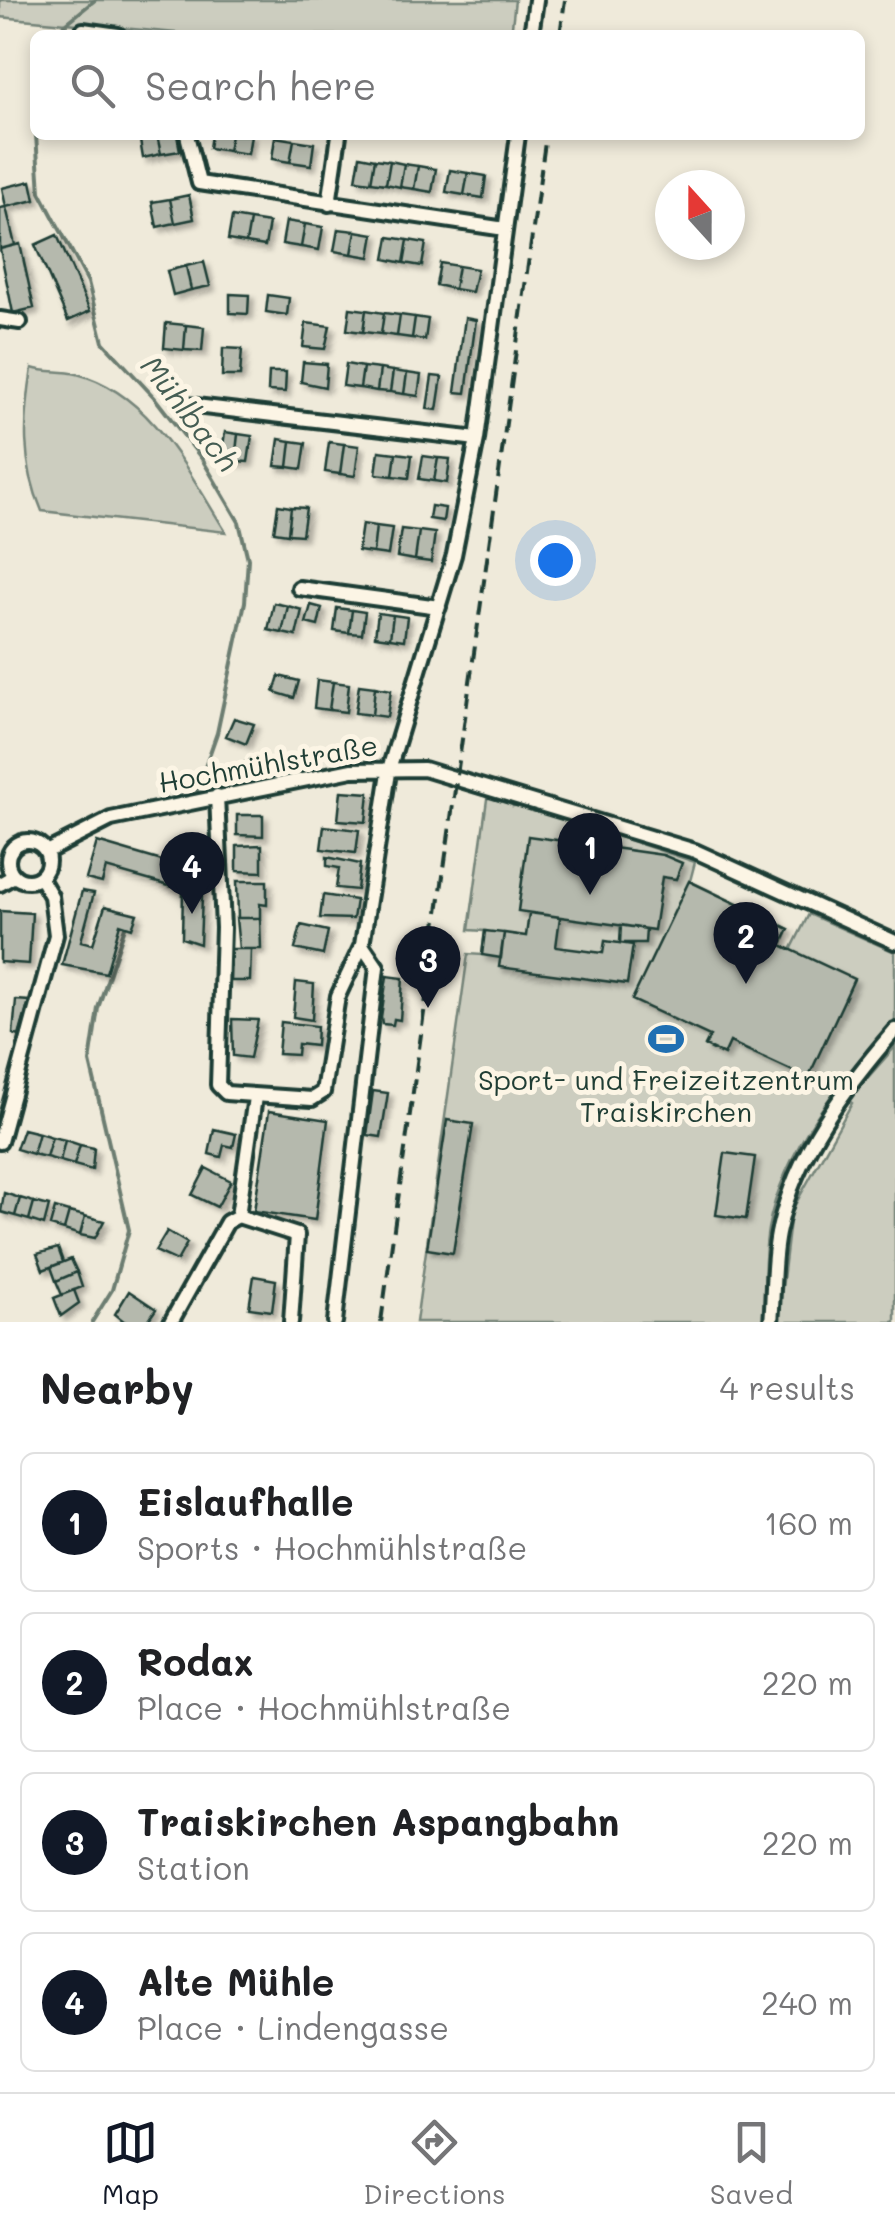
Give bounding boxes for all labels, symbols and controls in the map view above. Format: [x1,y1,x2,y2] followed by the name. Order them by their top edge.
[30,30,865,140] search box
[65,58,120,113] icon: search
[145,60,376,110] text: Search here
[655,170,745,260] north arrow
[133,346,249,479] water label: Mühlbach
[530,535,581,586] your location
[155,726,380,800] street label: Hochmühlstraße
[558,812,622,895] pin: 1
[160,832,224,914] pin: 4
[714,902,778,984] pin: 2
[396,926,460,1008] pin: 3
[647,1020,685,1058] sports icon: Sport- und Freizeitzentrum Traiskirchen
[478,1061,854,1129] place label: Sport- und Freizeitzentrum Traiskirchen
[40,1360,194,1415] text: Nearby
[719,1366,855,1408] text: 4 results
[137,1476,354,1526] text: Eislaufhalle
[67,1501,82,1543] text: 1
[764,1501,853,1543] text: 160 m
[137,1526,527,1568] text: Sports · Hochmühlstraße
[137,1636,254,1686] text: Rodax
[66,1661,83,1703] text: 2
[762,1661,853,1703] text: 220 m
[137,1686,511,1728] text: Place · Hochmühlstraße
[137,1796,619,1846] text: Traiskirchen Aspangbahn
[65,1821,84,1863] text: 3
[762,1821,853,1863] text: 220 m
[137,1846,250,1888] text: Station
[137,1956,334,2006] text: Alte Mühle
[64,1981,85,2023] text: 4
[761,1981,853,2023] text: 240 m
[137,2006,449,2048] text: Place · Lindengasse
[102,2115,159,2211] tab: Map
[363,2115,506,2211] tab: Directions
[710,2115,793,2211] tab: Saved

